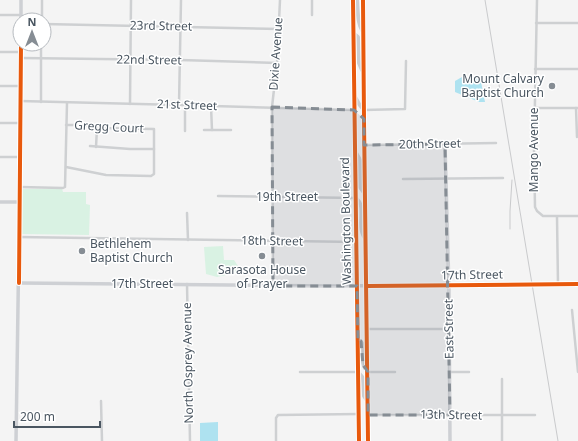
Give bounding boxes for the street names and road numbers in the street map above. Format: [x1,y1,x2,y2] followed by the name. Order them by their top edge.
[130,16,193,35] street label: 23rd Street
[264,17,287,91] street label: Dixie Avenue
[116,50,182,69] street label: 22nd Street
[157,95,218,114] street label: 21st Street
[525,107,542,192] street label: Mango Avenue
[74,116,145,137] street label: Gregg Court
[399,134,462,153] street label: 20th Street
[336,157,355,285] street label: Washington Boulevard
[256,188,319,205] street label: 19th Street
[241,231,304,250] street label: 18th Street
[441,265,504,284] street label: 17th Street
[111,275,174,292] street label: 17th Street
[439,298,458,359] street label: East Street
[178,302,197,424] street label: North Osprey Avenue
[420,405,483,424] street label: 13th Street

